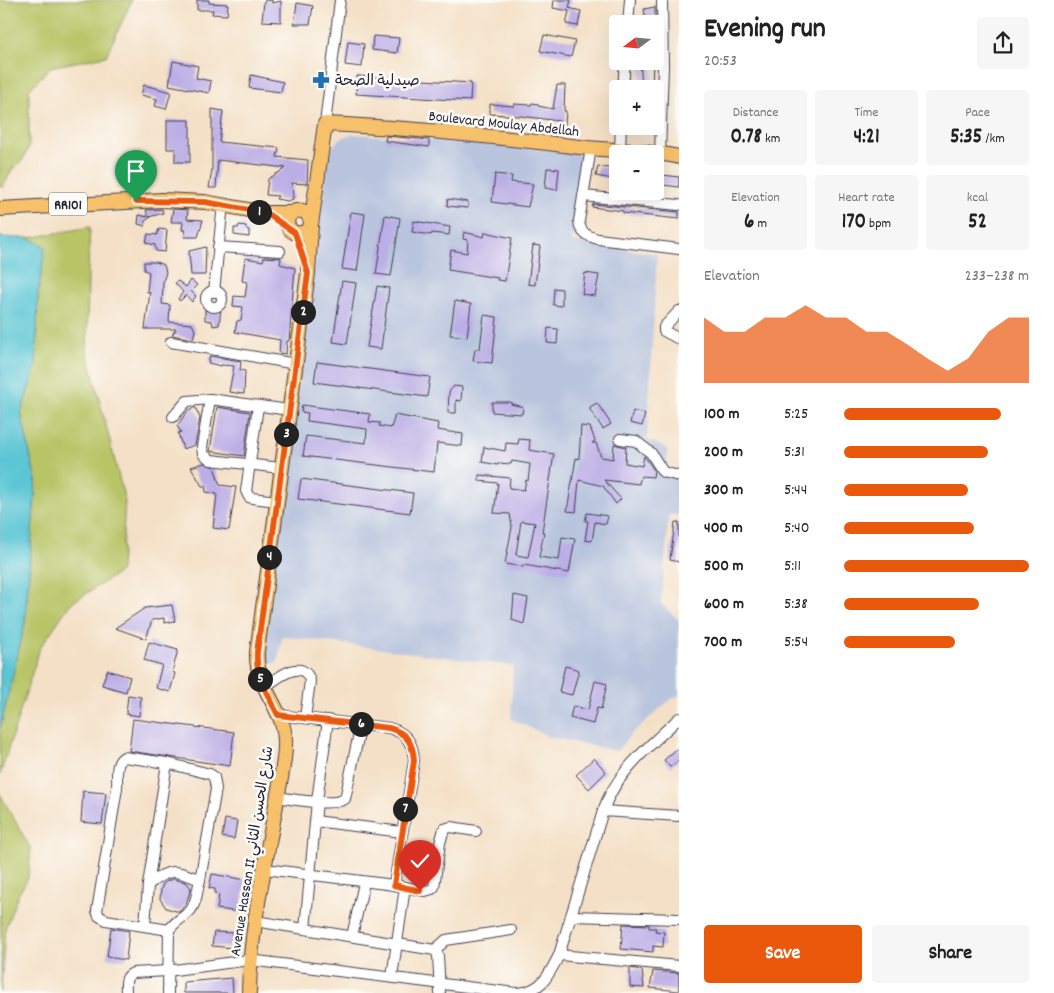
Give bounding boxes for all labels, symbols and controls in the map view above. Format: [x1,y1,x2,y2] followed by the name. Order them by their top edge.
[704,11,826,51] text: Evening run
[609,15,664,70] north arrow
[609,15,664,200] map controls
[977,17,1029,69] button: share
[704,50,737,73] text: 20:53
[311,70,331,90] pharmacy icon: صيدلية الصحة
[335,71,420,93] place label: صيدلية الصحة
[609,80,664,135] button: +
[733,103,778,123] text: Distance
[855,103,878,123] text: Time
[965,103,990,123] text: Pace
[427,106,580,144] street label: Boulevard Moulay Abdellah
[731,123,762,153] text: 0.78
[854,123,879,153] text: 4:21
[950,123,982,153] text: 5:35
[762,129,780,149] text: km
[982,129,1005,149] text: /km
[609,145,664,200] button: −
[115,150,157,201] pin
[122,157,150,185] icon: arrive
[731,188,780,208] text: Elevation
[838,188,895,208] text: Heart rate
[967,188,988,208] text: kcal
[49,192,87,215] road number: RR101
[246,200,272,224] pin: 1
[258,202,261,222] text: 1
[744,208,754,238] text: 6
[842,208,866,238] text: 170
[968,208,987,238] text: 52
[754,214,767,234] text: m
[866,214,891,234] text: bpm
[704,265,760,288] text: Elevation
[965,265,1029,288] text: 233–238 m
[290,300,316,324] pin: 2
[300,302,307,322] text: 2
[704,403,740,426] text: 100 m
[784,403,808,426] text: 5:25
[274,422,298,446] pin: 3
[283,424,290,444] text: 3
[704,441,743,464] text: 200 m
[784,441,805,464] text: 5:31
[704,479,743,502] text: 300 m
[784,479,807,502] text: 5:44
[704,517,743,540] text: 400 m
[784,517,809,540] text: 5:40
[256,544,282,570] pin: 4
[267,547,272,567] text: 4
[704,555,744,578] text: 500 m
[784,555,801,578] text: 5:11
[704,593,744,616] text: 600 m
[784,593,808,616] text: 5:38
[704,631,742,654] text: 700 m
[784,631,808,654] text: 5:54
[248,666,272,692] pin: 5
[257,669,264,689] text: 5
[348,712,374,736] pin: 6
[358,714,365,734] text: 6
[225,745,280,958] street label: Avenue Hassan II شارع الحسن الثاني
[392,796,418,822] pin: 7
[403,799,408,819] text: 7
[399,840,441,891] pin
[406,847,434,875] icon: check
[704,925,862,983] button: Save
[872,925,1029,983] button: Share

